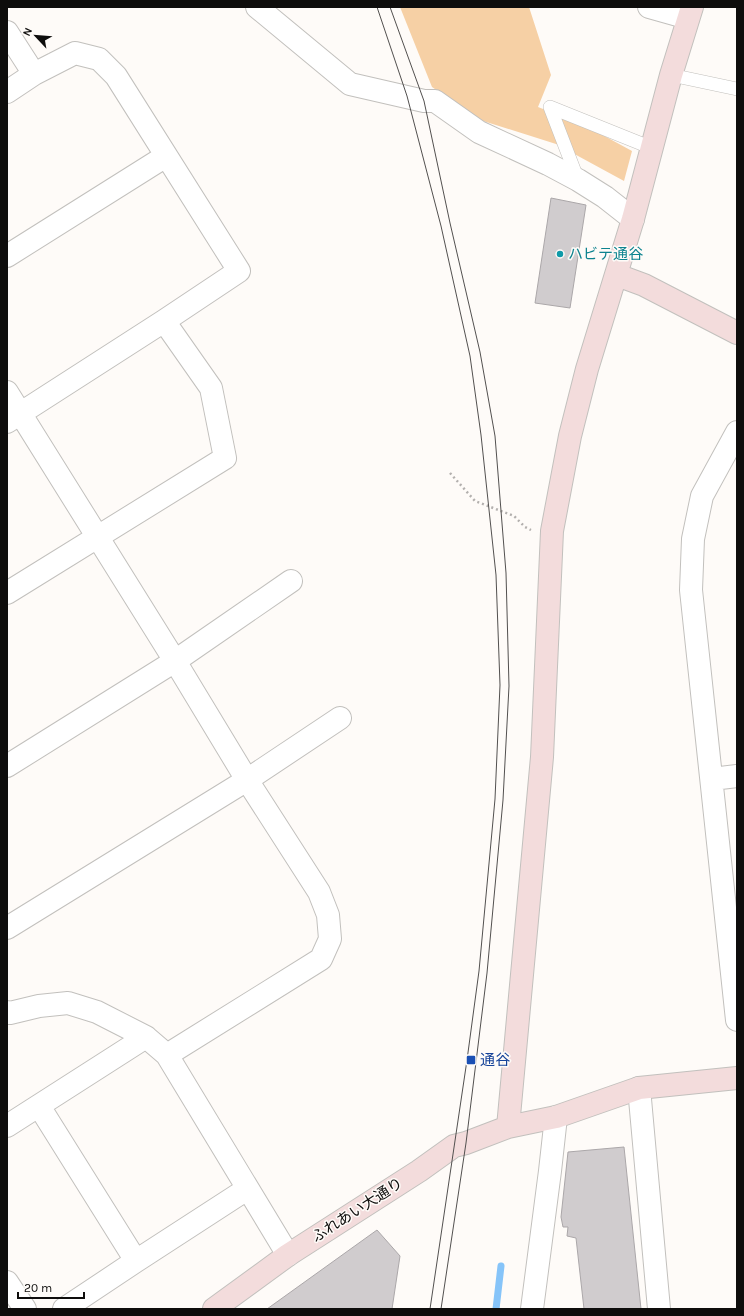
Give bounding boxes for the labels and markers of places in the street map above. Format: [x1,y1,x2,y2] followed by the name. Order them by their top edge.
[568,245,643,263] place label: ハビテ通谷
[555,249,565,259] marker: ハビテ通谷
[480,1051,510,1069] place label: 通谷
[465,1054,477,1066] marker: 通谷

